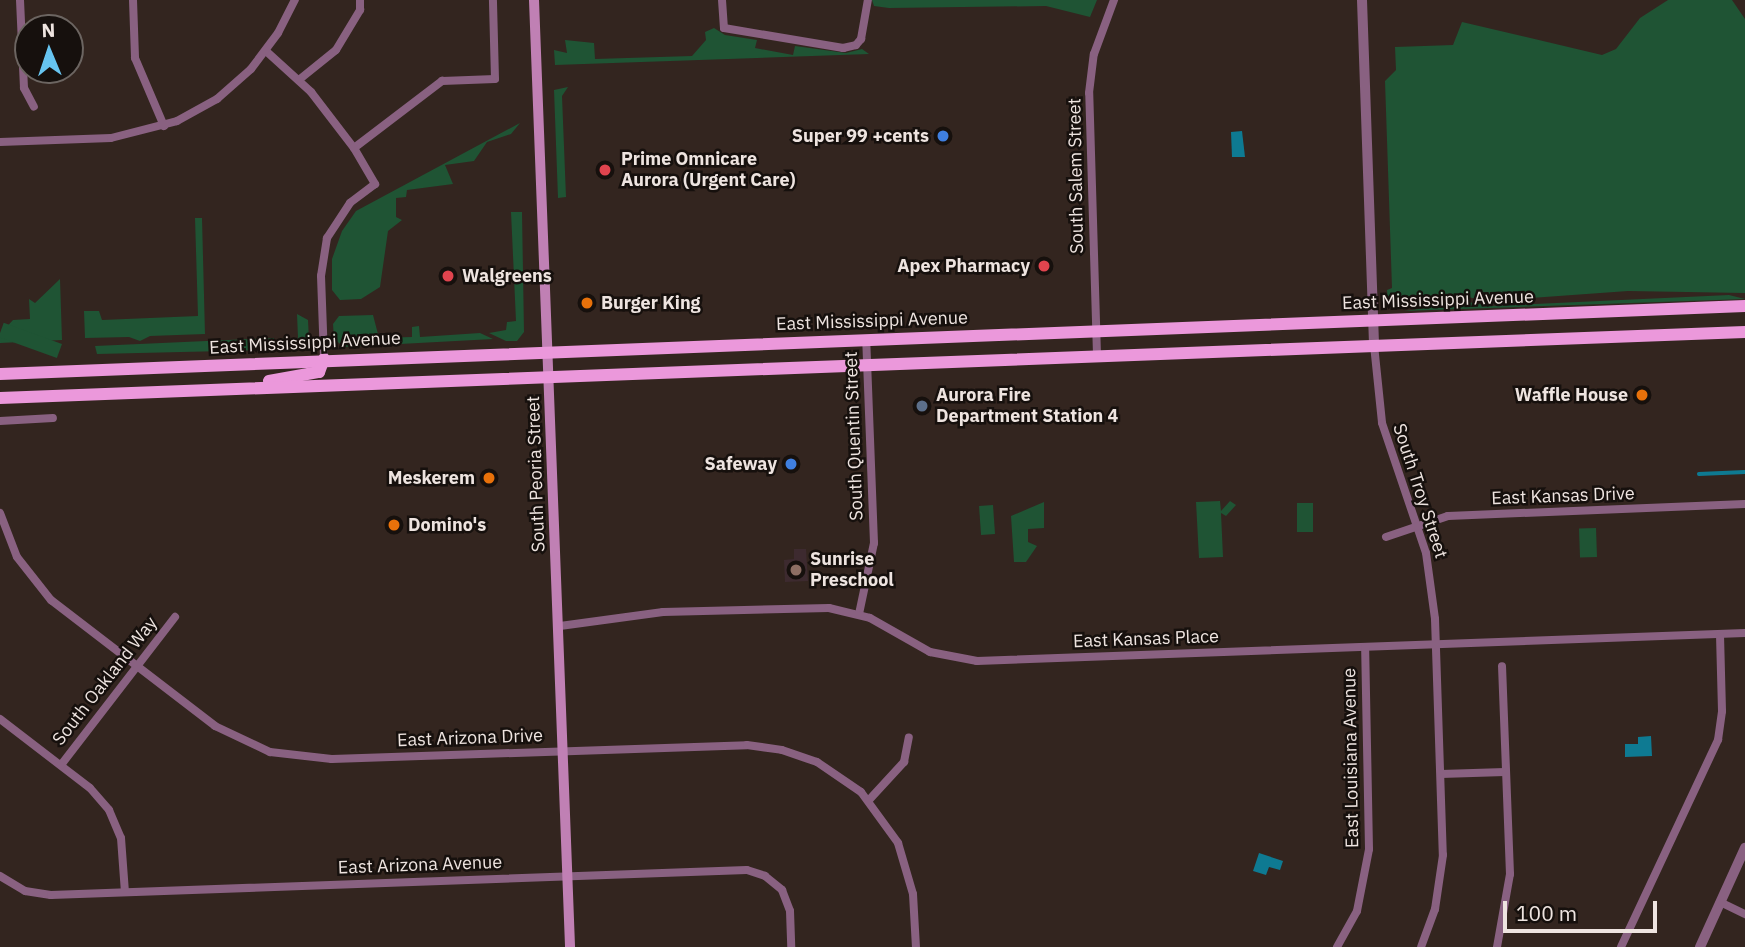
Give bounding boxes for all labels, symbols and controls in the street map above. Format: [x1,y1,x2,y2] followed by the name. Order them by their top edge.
[14,14,84,84] north arrow
[41,18,56,42] text: N
[1064,98,1088,254] street label: South Salem Street
[792,125,929,147] place label: Super 99 +cents
[935,128,951,144] marker: Super 99 +cents
[621,149,796,192] place label: Prime Omnicare Aurora (Urgent Care)
[595,160,615,180] marker: Prime Omnicare Aurora (Urgent Care)
[897,255,1030,277] place label: Apex Pharmacy
[1036,258,1052,274] marker: Apex Pharmacy
[462,265,552,287] place label: Walgreens
[440,268,456,284] marker: Walgreens
[1342,286,1534,314] street label: East Mississippi Avenue
[601,292,701,314] place label: Burger King
[579,295,595,311] marker: Burger King
[776,307,968,335] street label: East Mississippi Avenue
[209,327,401,359] street label: East Mississippi Avenue
[840,351,868,521] street label: South Quentin Street
[1515,384,1628,406] place label: Waffle House
[936,385,1118,428] place label: Aurora Fire Department Station 4
[1634,387,1650,403] marker: Waffle House
[522,395,550,553] street label: South Peoria Street
[914,398,930,414] marker: Aurora Fire Department Station 4
[1388,421,1452,561] street label: South Troy Street
[704,453,777,475] place label: Safeway
[783,456,799,472] marker: Safeway
[388,467,475,489] place label: Meskerem
[481,470,497,486] marker: Meskerem
[1491,483,1635,509] street label: East Kansas Drive
[408,514,486,536] place label: Domino's
[386,517,402,533] marker: Domino's
[810,549,894,592] place label: Sunrise Preschool
[788,562,804,578] marker: Sunrise Preschool
[48,612,162,750] street label: South Oakland Way
[1073,626,1219,652] street label: East Kansas Place
[1339,668,1363,848] street label: East Louisiana Avenue
[397,725,543,751] street label: East Arizona Drive
[337,851,503,879] street label: East Arizona Avenue
[1507,888,1661,932] scale bar
[1516,899,1577,927] text: 100 m

